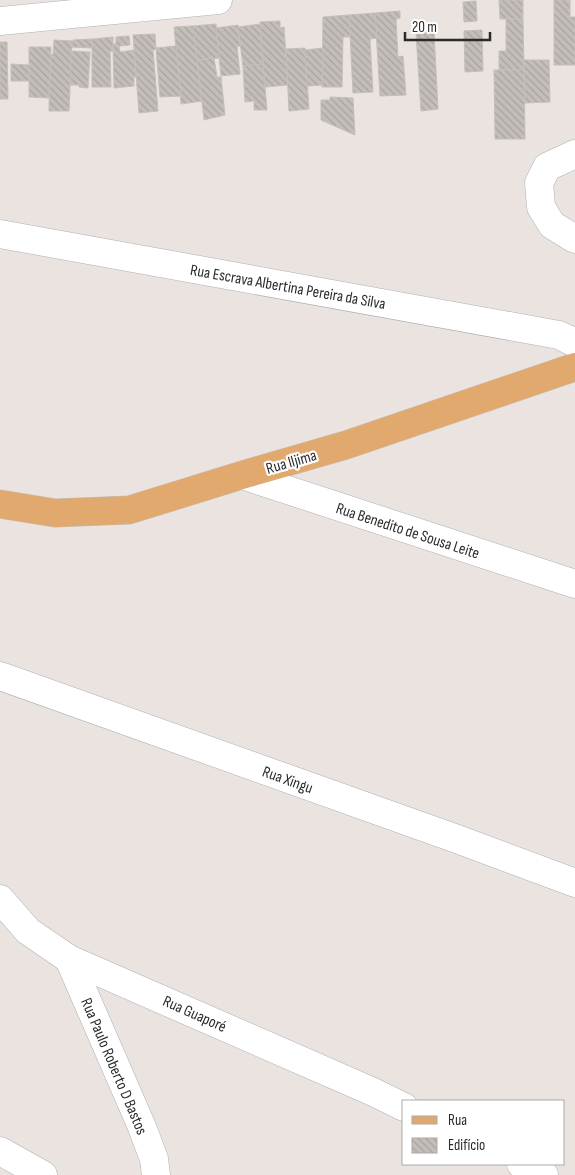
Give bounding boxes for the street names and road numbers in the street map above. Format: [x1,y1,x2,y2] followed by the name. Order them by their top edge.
[189,261,387,314] street label: Rua Escrava Albertina Pereira da Silva
[264,446,319,479] street label: Rua Iljima
[333,499,482,564] street label: Rua Benedito de Sousa Leite
[260,763,315,798] street label: Rua Xingu
[160,992,229,1037] street label: Rua Guaporé
[76,995,151,1138] street label: Rua Paulo Roberto D Bastos

